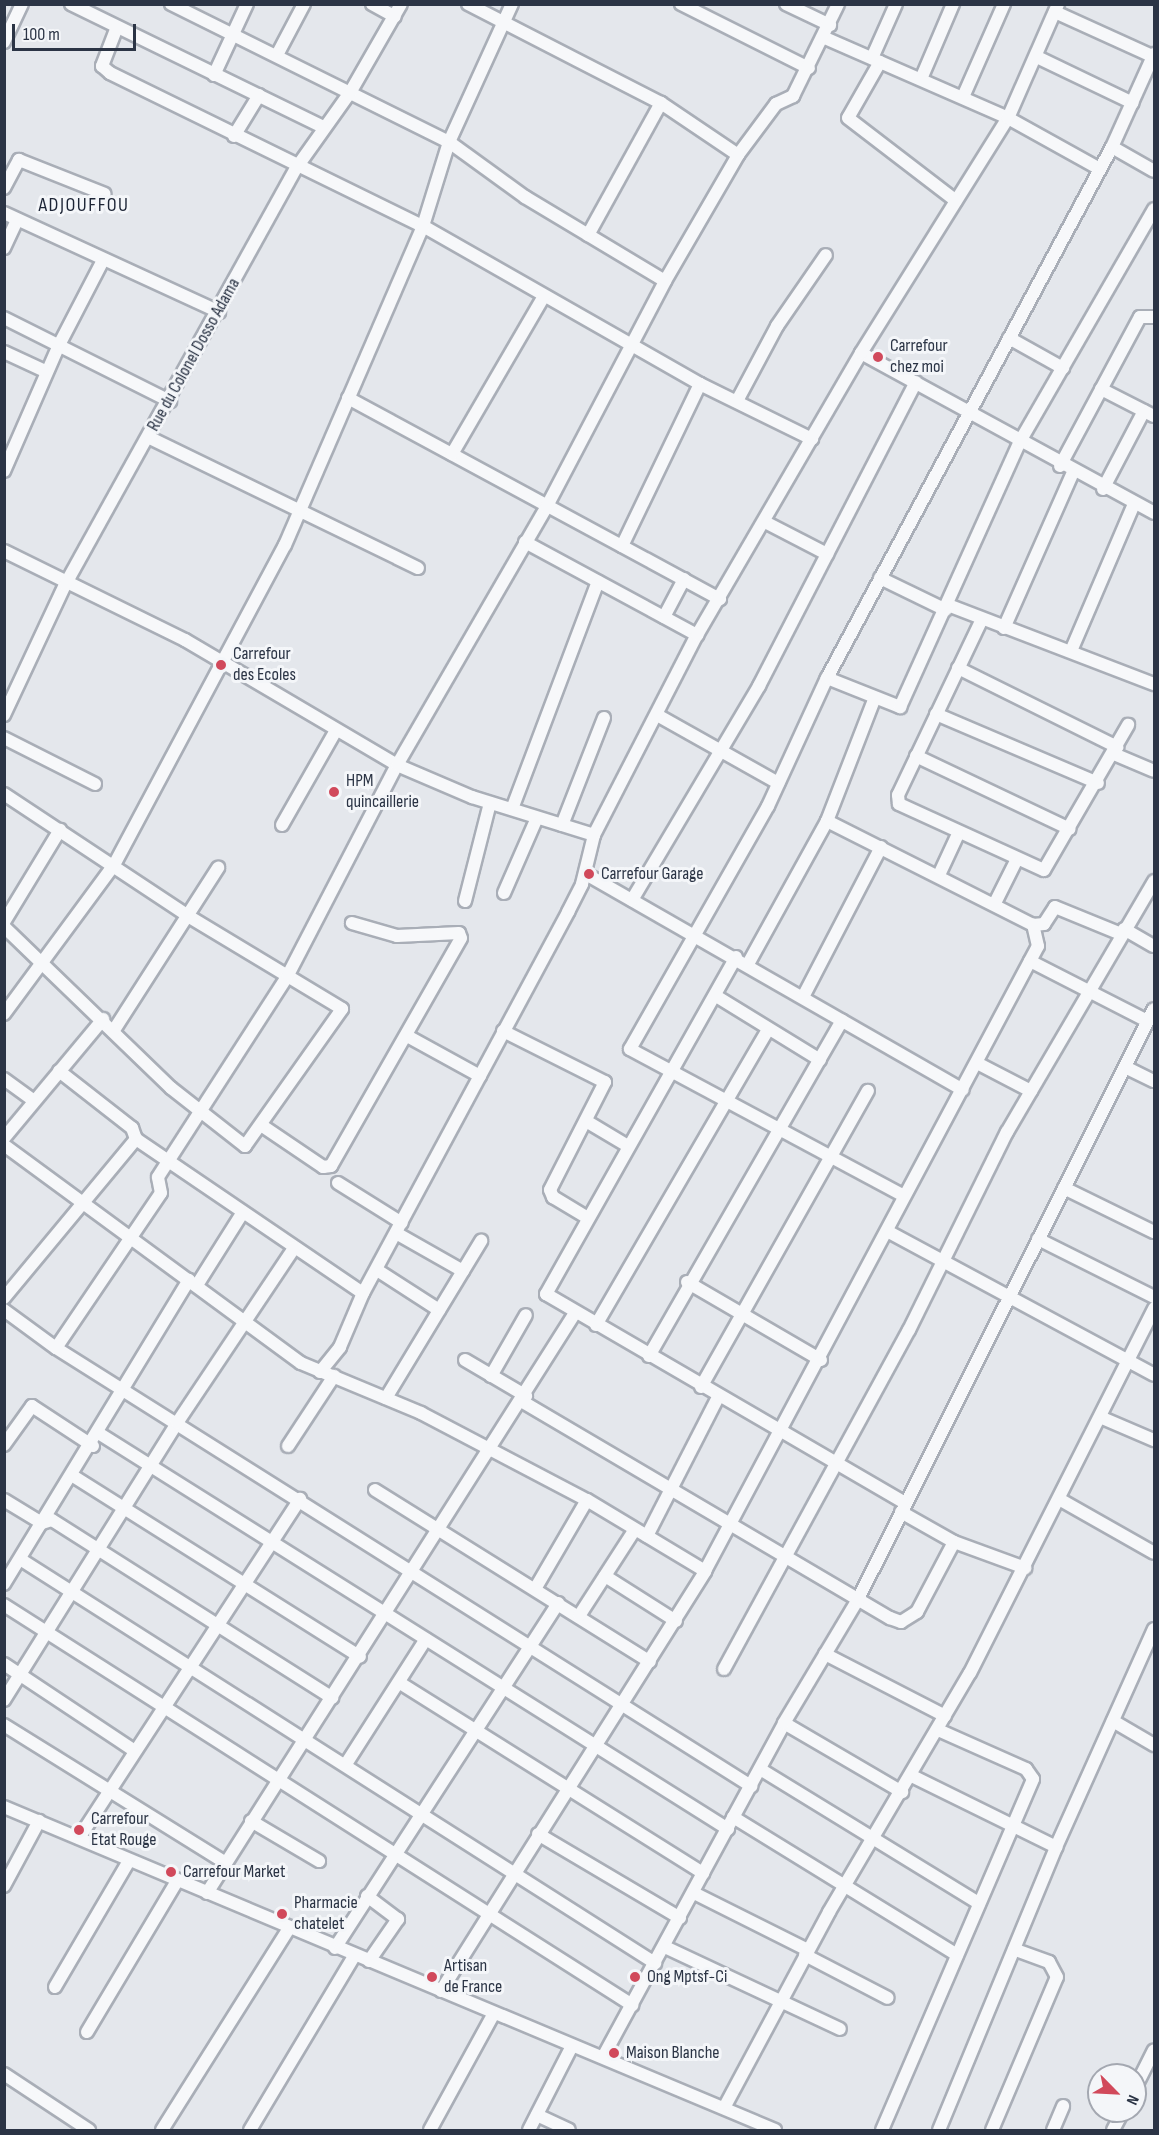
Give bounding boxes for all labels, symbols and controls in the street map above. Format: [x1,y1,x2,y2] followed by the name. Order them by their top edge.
[15,12,140,50] scale bar
[23,24,60,45] text: 100 m
[38,193,130,217] district label: ADJOUFFOU
[143,275,245,435] street label: Rue du Colonel Dosso Adama
[890,336,948,378] place label: Carrefour chez moi
[871,350,885,364] marker: Carrefour chez moi
[233,644,296,686] place label: Carrefour des Ecoles
[214,658,228,672] marker: Carrefour des Ecoles
[346,771,419,814] place label: HPM quincaillerie
[327,785,341,799] marker: HPM quincaillerie
[601,863,703,885] place label: Carrefour Garage
[582,867,596,881] marker: Carrefour Garage
[91,1809,157,1852] place label: Carrefour Etat Rouge
[72,1823,86,1837] marker: Carrefour Etat Rouge
[183,1861,286,1883] place label: Carrefour Market
[164,1865,178,1879] marker: Carrefour Market
[294,1893,358,1936] place label: Pharmacie chatelet
[275,1907,289,1921] marker: Pharmacie chatelet
[444,1956,502,1998] place label: Artisan de France
[647,1966,727,1988] place label: Ong Mptsf-Ci
[425,1970,439,1984] marker: Artisan de France
[628,1970,642,1984] marker: Ong Mptsf-Ci
[626,2042,720,2064] place label: Maison Blanche
[607,2046,621,2060] marker: Maison Blanche
[1087,2063,1147,2123] north arrow
[1122,2092,1142,2107] text: N

